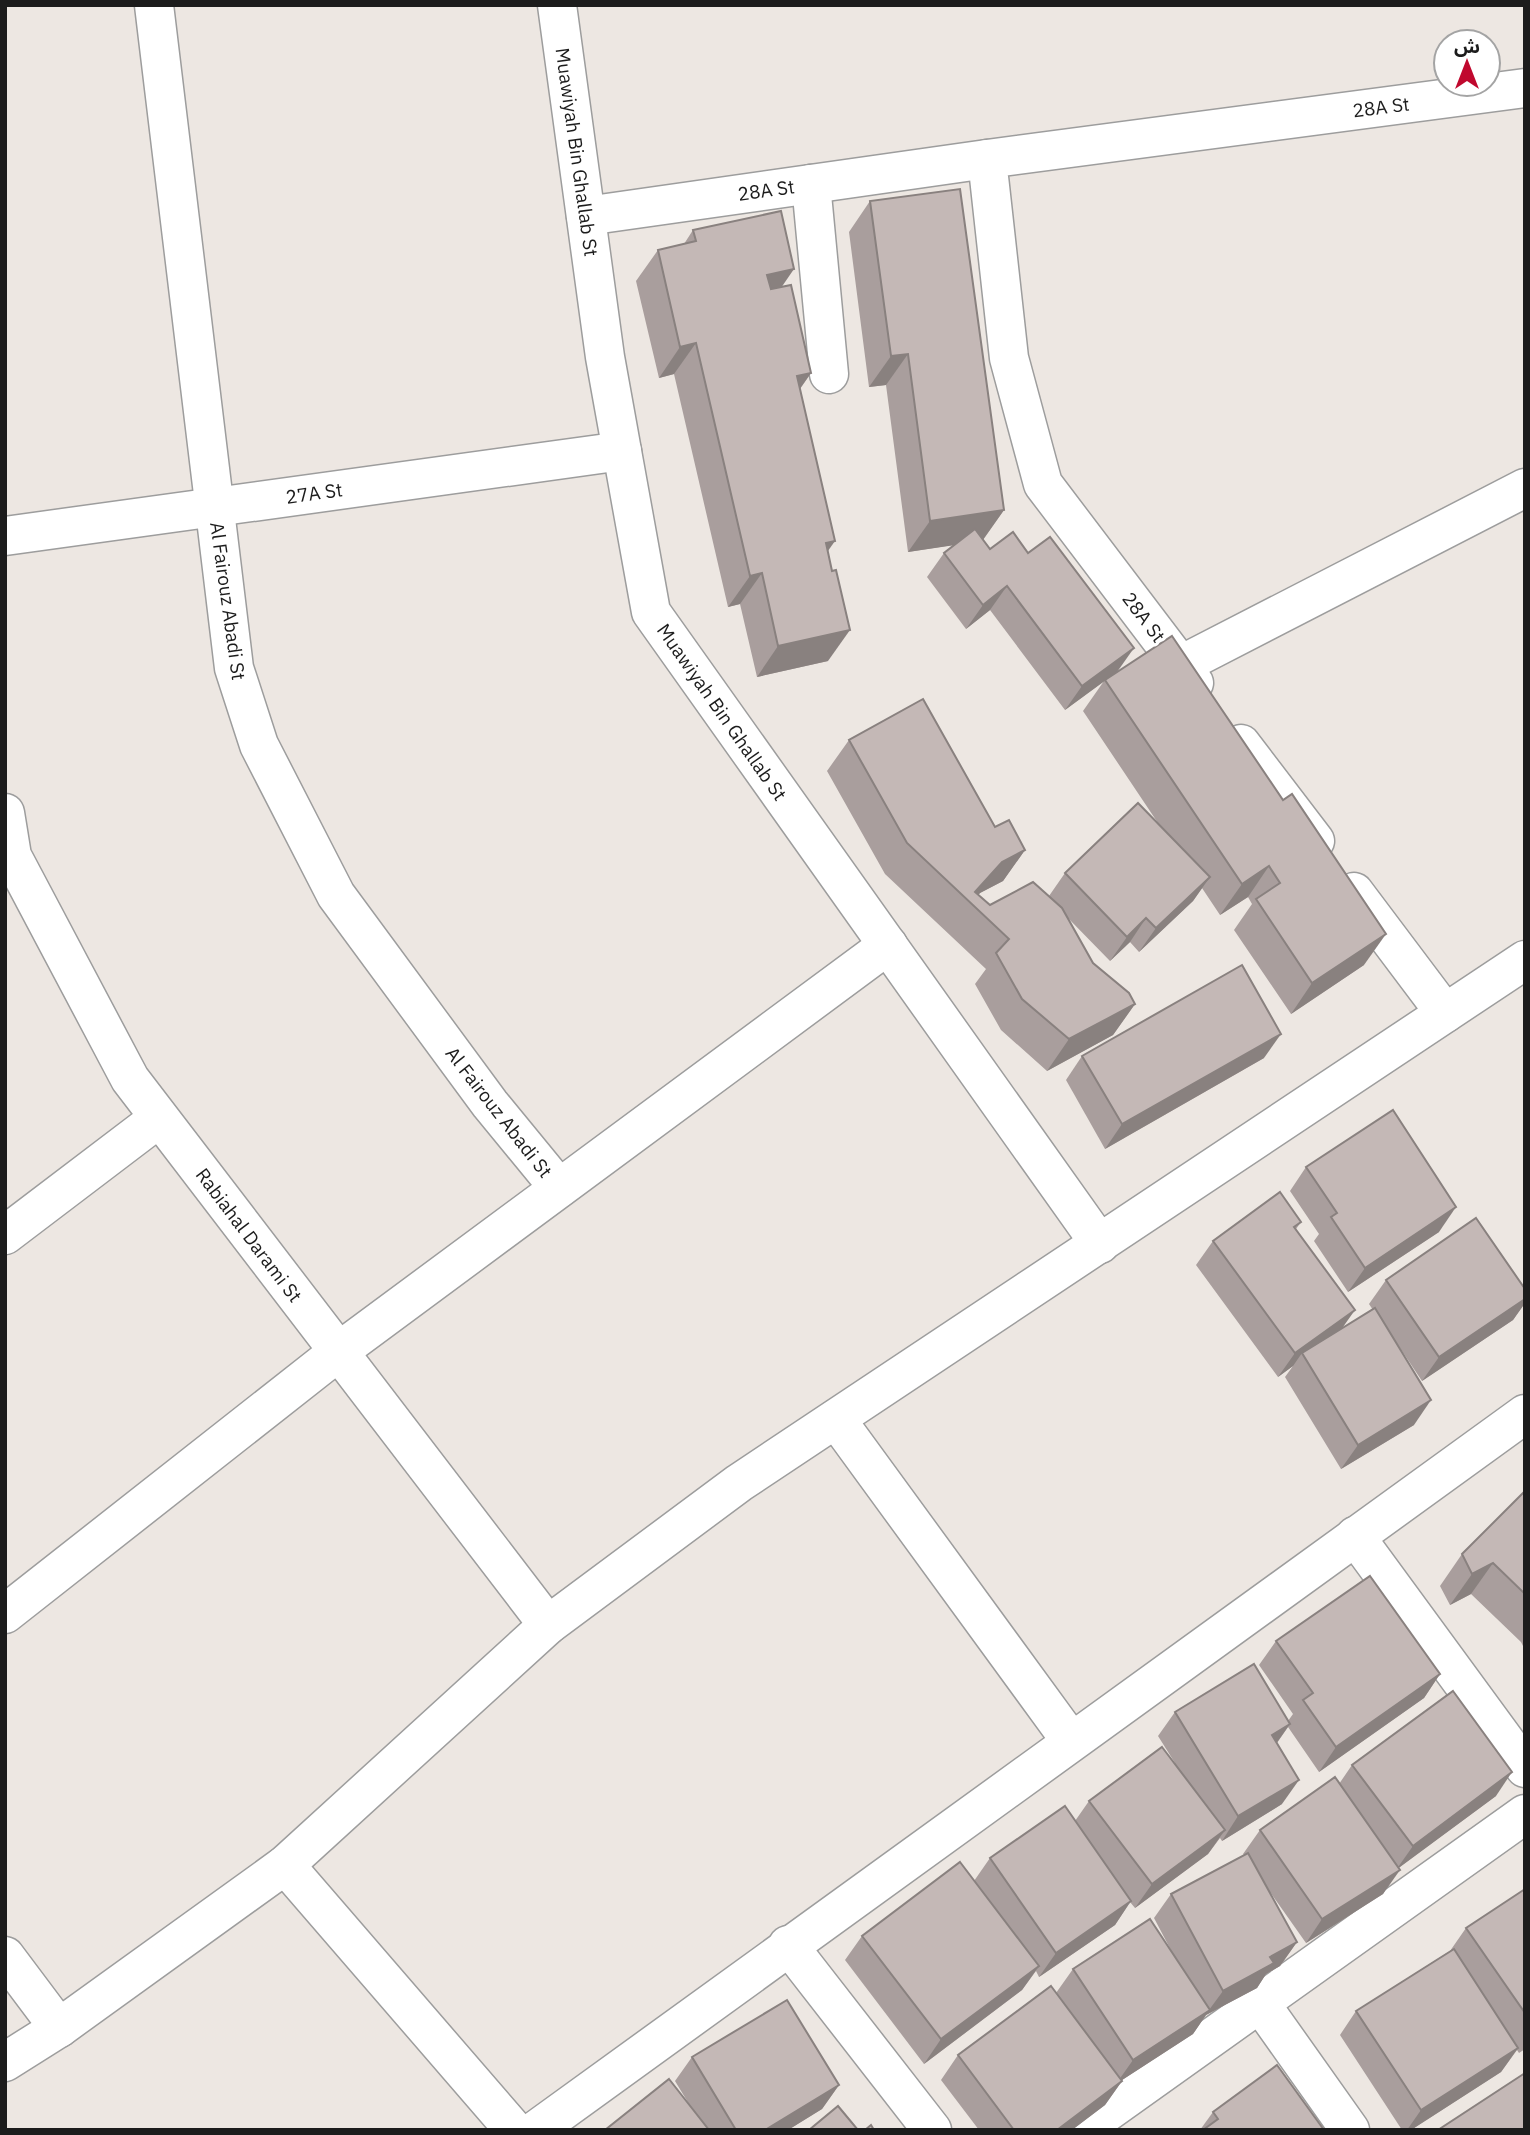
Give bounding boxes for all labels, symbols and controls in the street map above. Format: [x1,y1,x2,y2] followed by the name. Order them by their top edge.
[1432,28,1502,98] north arrow
[1454,34,1480,58] text: ش
[550,46,604,258] street label: Muawiyah Bin Ghallab St
[1351,92,1411,122] street label: 28A St
[736,174,796,206] street label: 28A St
[284,477,344,509] street label: 27A St
[205,520,251,682] street label: Al Fairouz Abadi St
[1117,587,1171,647] street label: 28A St
[652,619,792,805] street label: Muawiyah Bin Ghallab St
[440,1042,558,1182] street label: Al Fairouz Abadi St
[191,1163,307,1307] street label: Rabiahal Darami St

